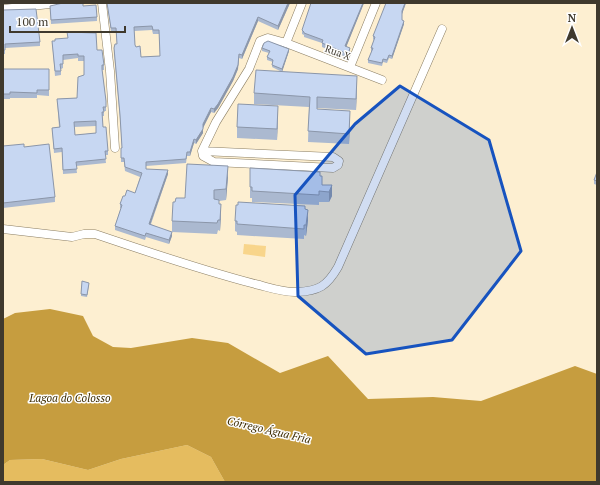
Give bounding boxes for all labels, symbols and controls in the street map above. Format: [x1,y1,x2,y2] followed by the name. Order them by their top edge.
[10,8,125,34] scale bar
[552,8,592,48] north arrow
[568,11,577,25] text: N
[16,14,49,29] text: 100 m
[323,42,353,63] street label: Rua X
[28,391,111,405] water label: Lagoa do Colosso
[226,414,312,446] water label: Córrego Água Fria

